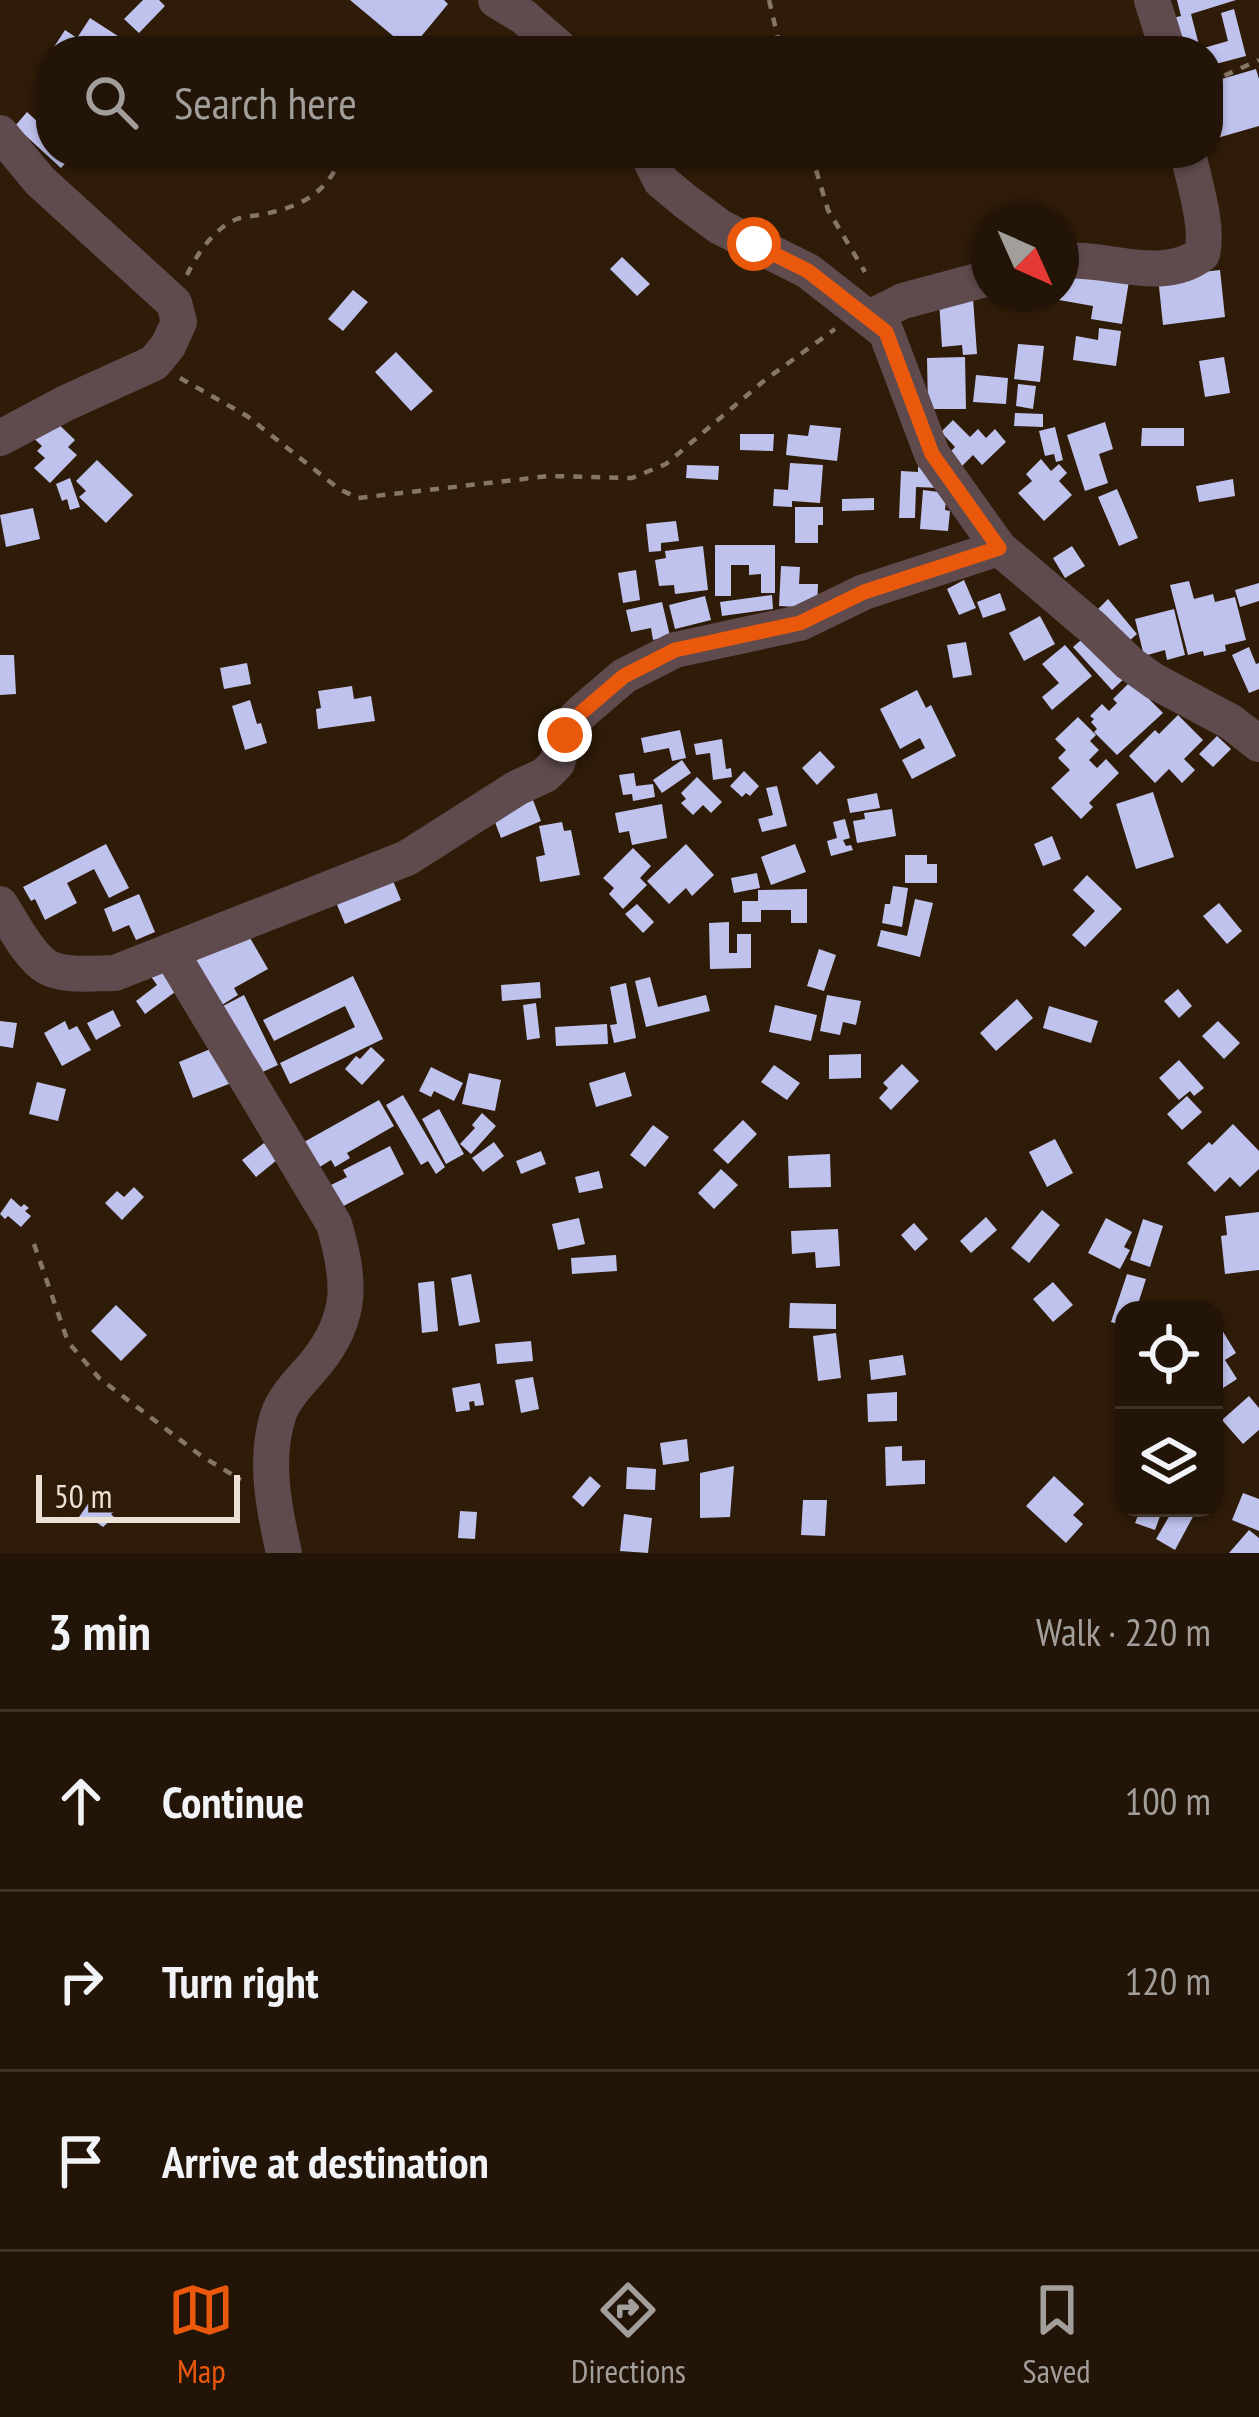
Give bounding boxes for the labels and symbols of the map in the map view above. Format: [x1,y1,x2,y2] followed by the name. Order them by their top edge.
[971,204,1079,312] north arrow
[727,217,781,271] route start
[538,708,592,762] route end
[36,1469,240,1522] scale bar

